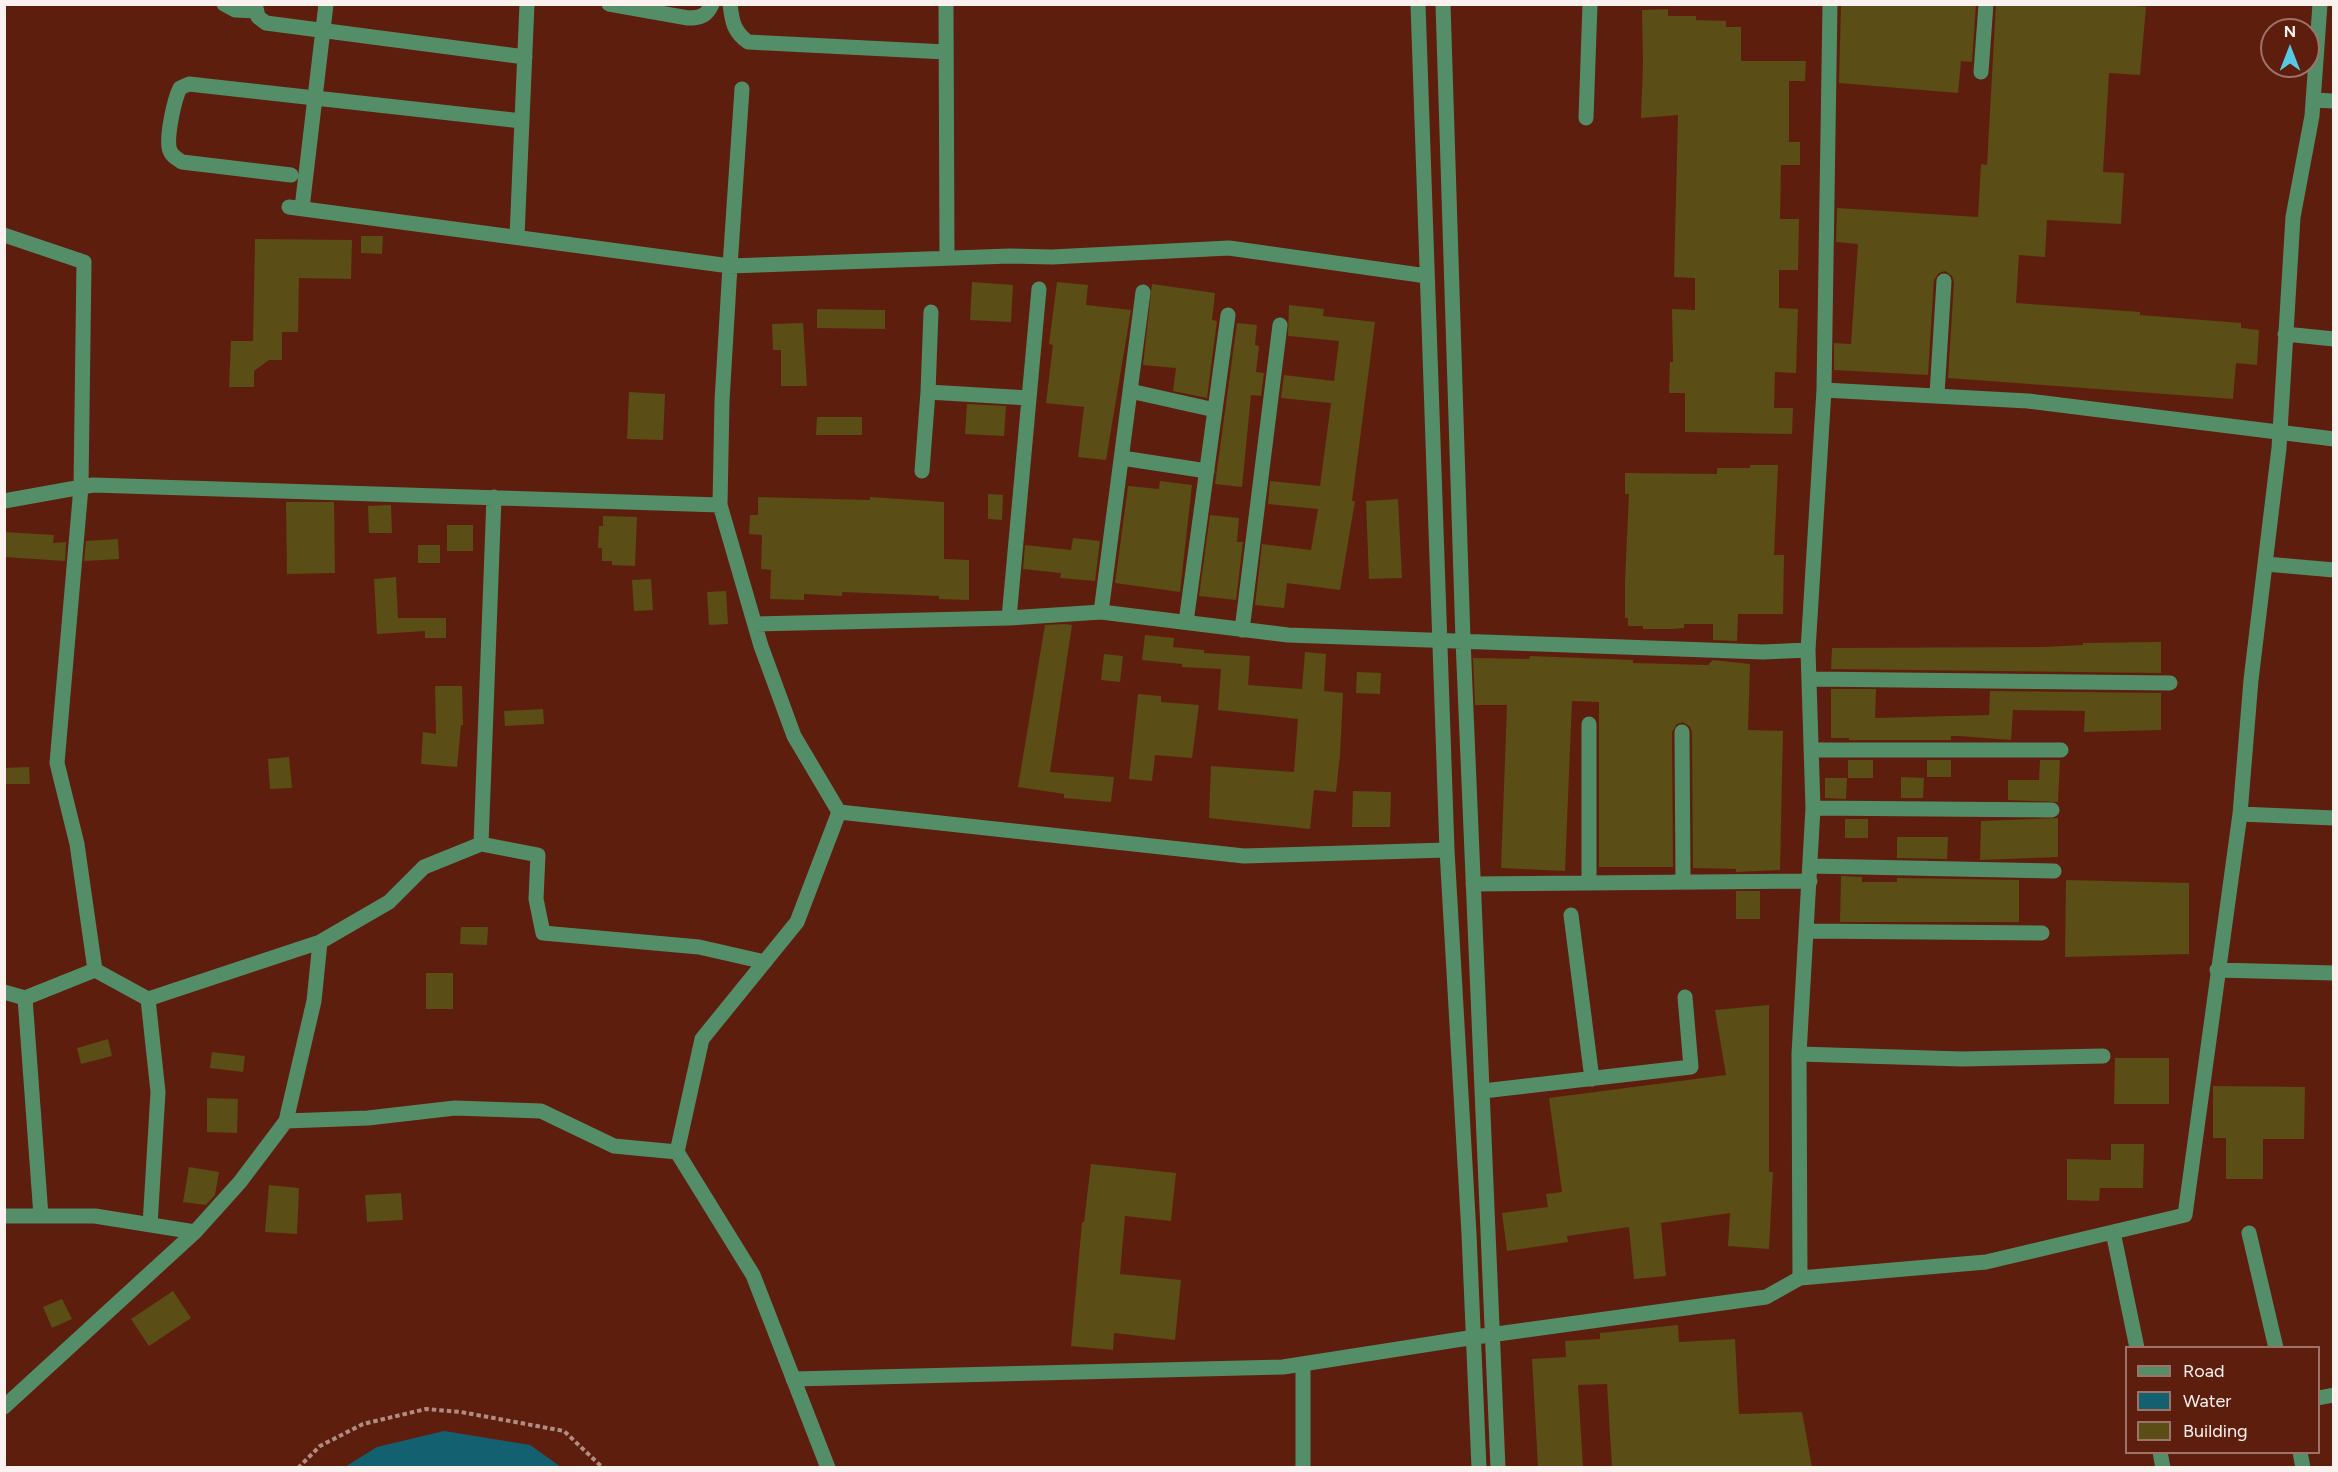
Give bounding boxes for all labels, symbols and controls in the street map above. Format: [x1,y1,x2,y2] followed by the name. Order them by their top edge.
[2260,18,2320,78] north arrow
[2284,22,2296,41] text: N
[2125,1346,2320,1454] legend
[2183,1360,2224,1382] text: Road
[2183,1390,2231,1412] text: Water
[2183,1420,2248,1442] text: Building

